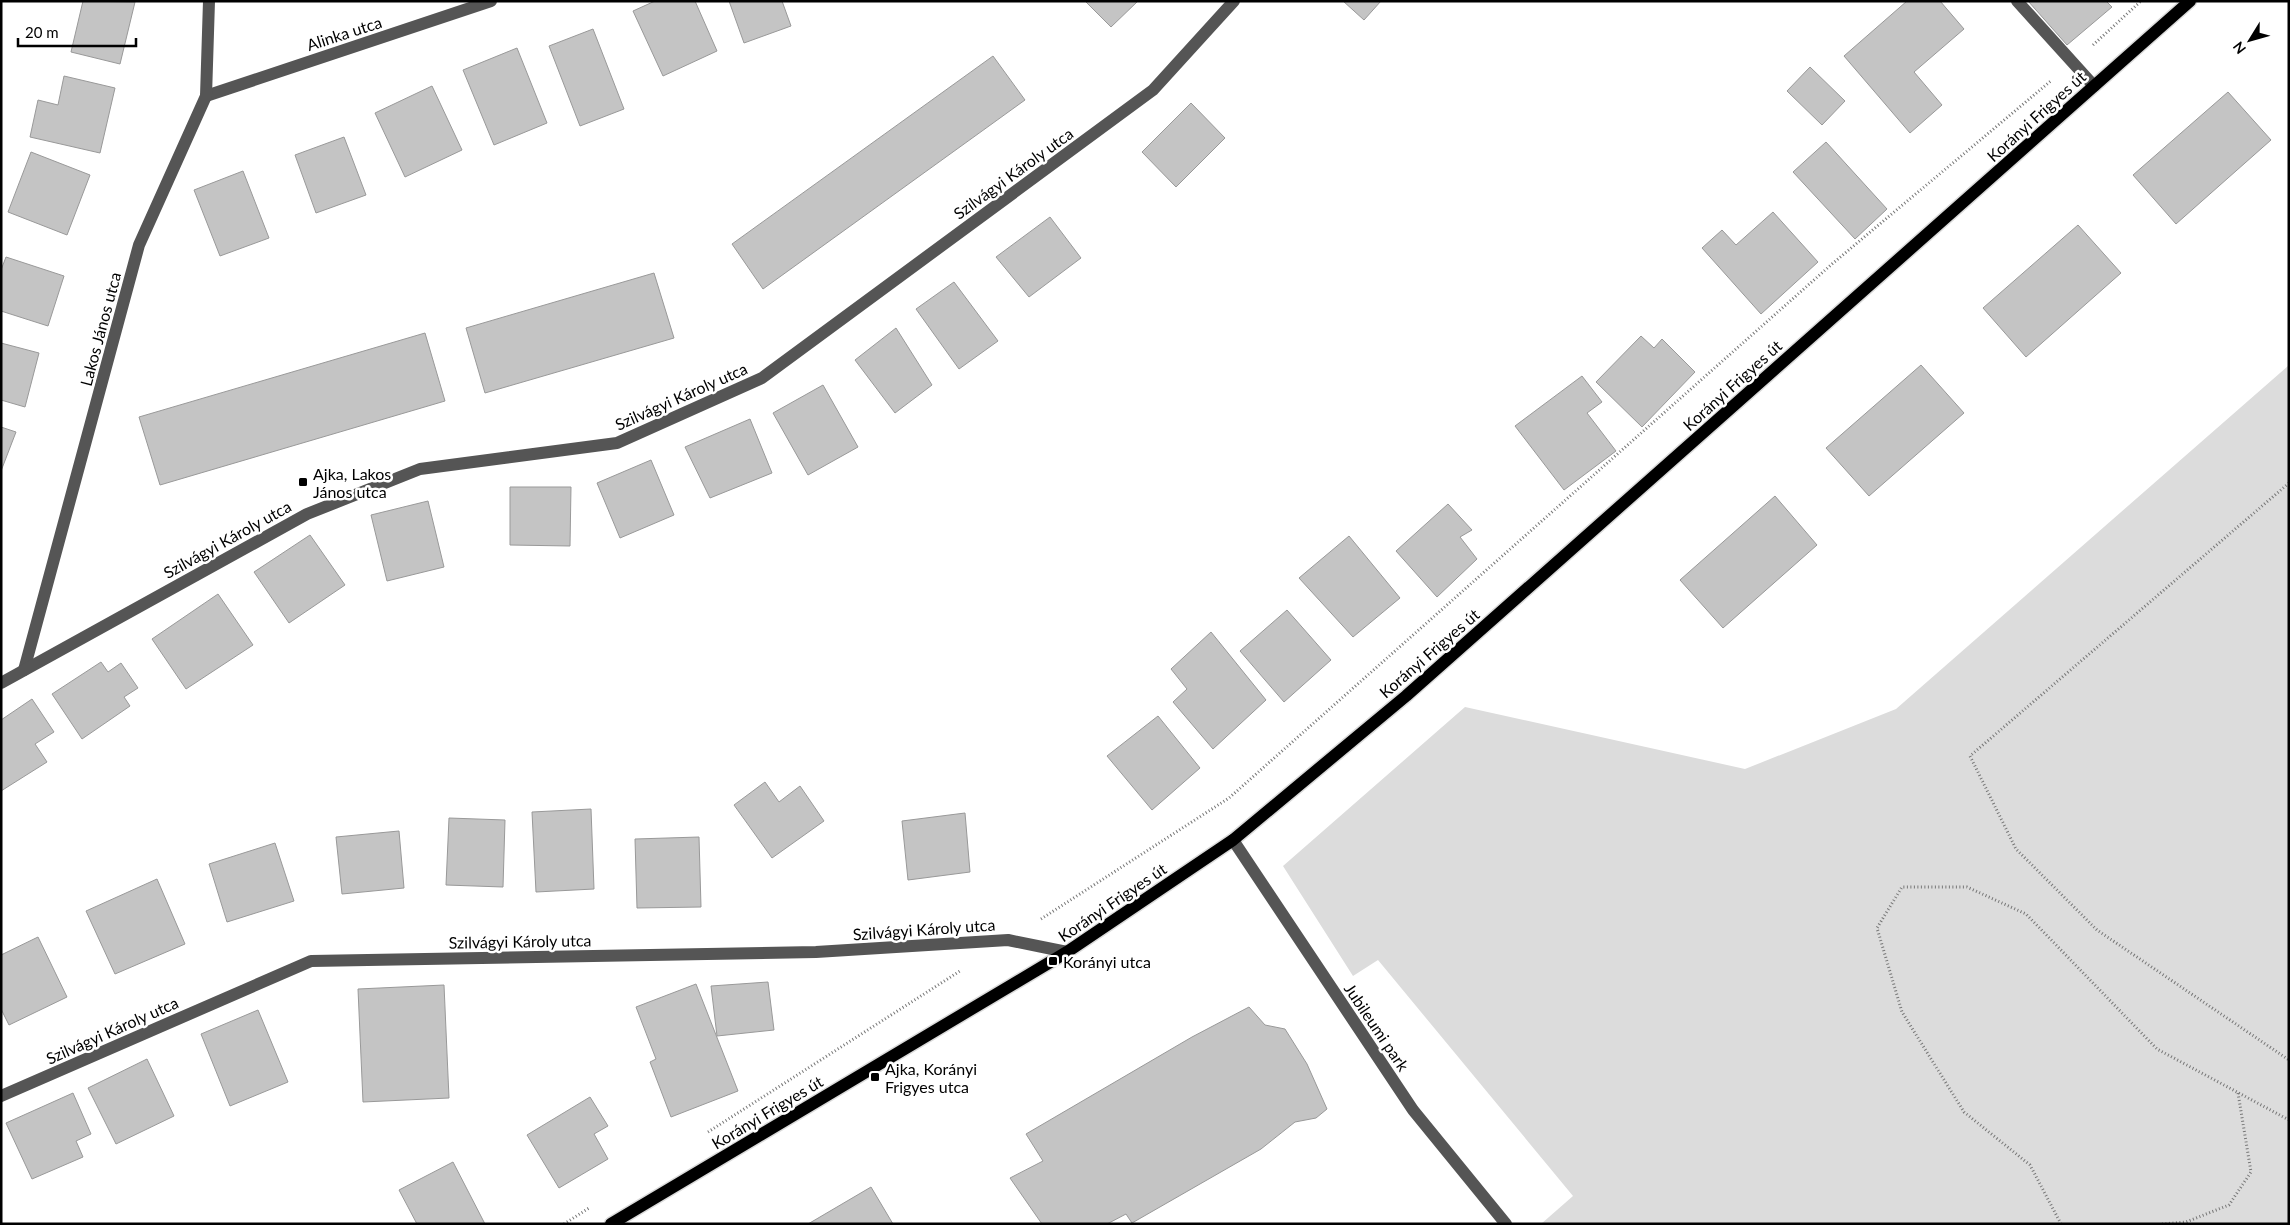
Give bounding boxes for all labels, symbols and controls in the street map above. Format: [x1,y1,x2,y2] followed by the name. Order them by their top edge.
[304,12,384,54] street label: Alinka utca
[18,15,135,47] scale bar
[2225,15,2275,65] north arrow
[25,23,59,41] text: 20 m
[2229,39,2249,58] text: N
[1983,67,2089,165] street label: Korányi Frigyes út
[950,123,1076,223] street label: Szilvágyi Károly utca
[76,270,124,388] street label: Lakos János utca
[1679,336,1785,434] street label: Korányi Frigyes út
[612,358,750,434] street label: Szilvágyi Károly utca
[313,464,391,501] place label: Ajka, Lakos János utca
[297,476,309,488] marker: Ajka, Lakos János utca
[160,496,294,582] street label: Szilvágyi Károly utca
[1375,604,1483,702] street label: Korányi Frigyes út
[1054,859,1170,945] street label: Korányi Frigyes út
[852,915,996,943] street label: Szilvágyi Károly utca
[448,930,592,952] street label: Szilvágyi Károly utca
[1063,952,1151,971] place label: Korányi utca
[1047,955,1059,967] marker: Korányi utca
[1341,980,1414,1075] street label: Jubileumi park
[43,992,181,1068] street label: Szilvágyi Károly utca
[885,1059,977,1096] place label: Ajka, Korányi Frigyes utca
[708,1071,826,1153] street label: Korányi Frigyes út
[869,1071,881,1083] marker: Ajka, Korányi Frigyes utca

